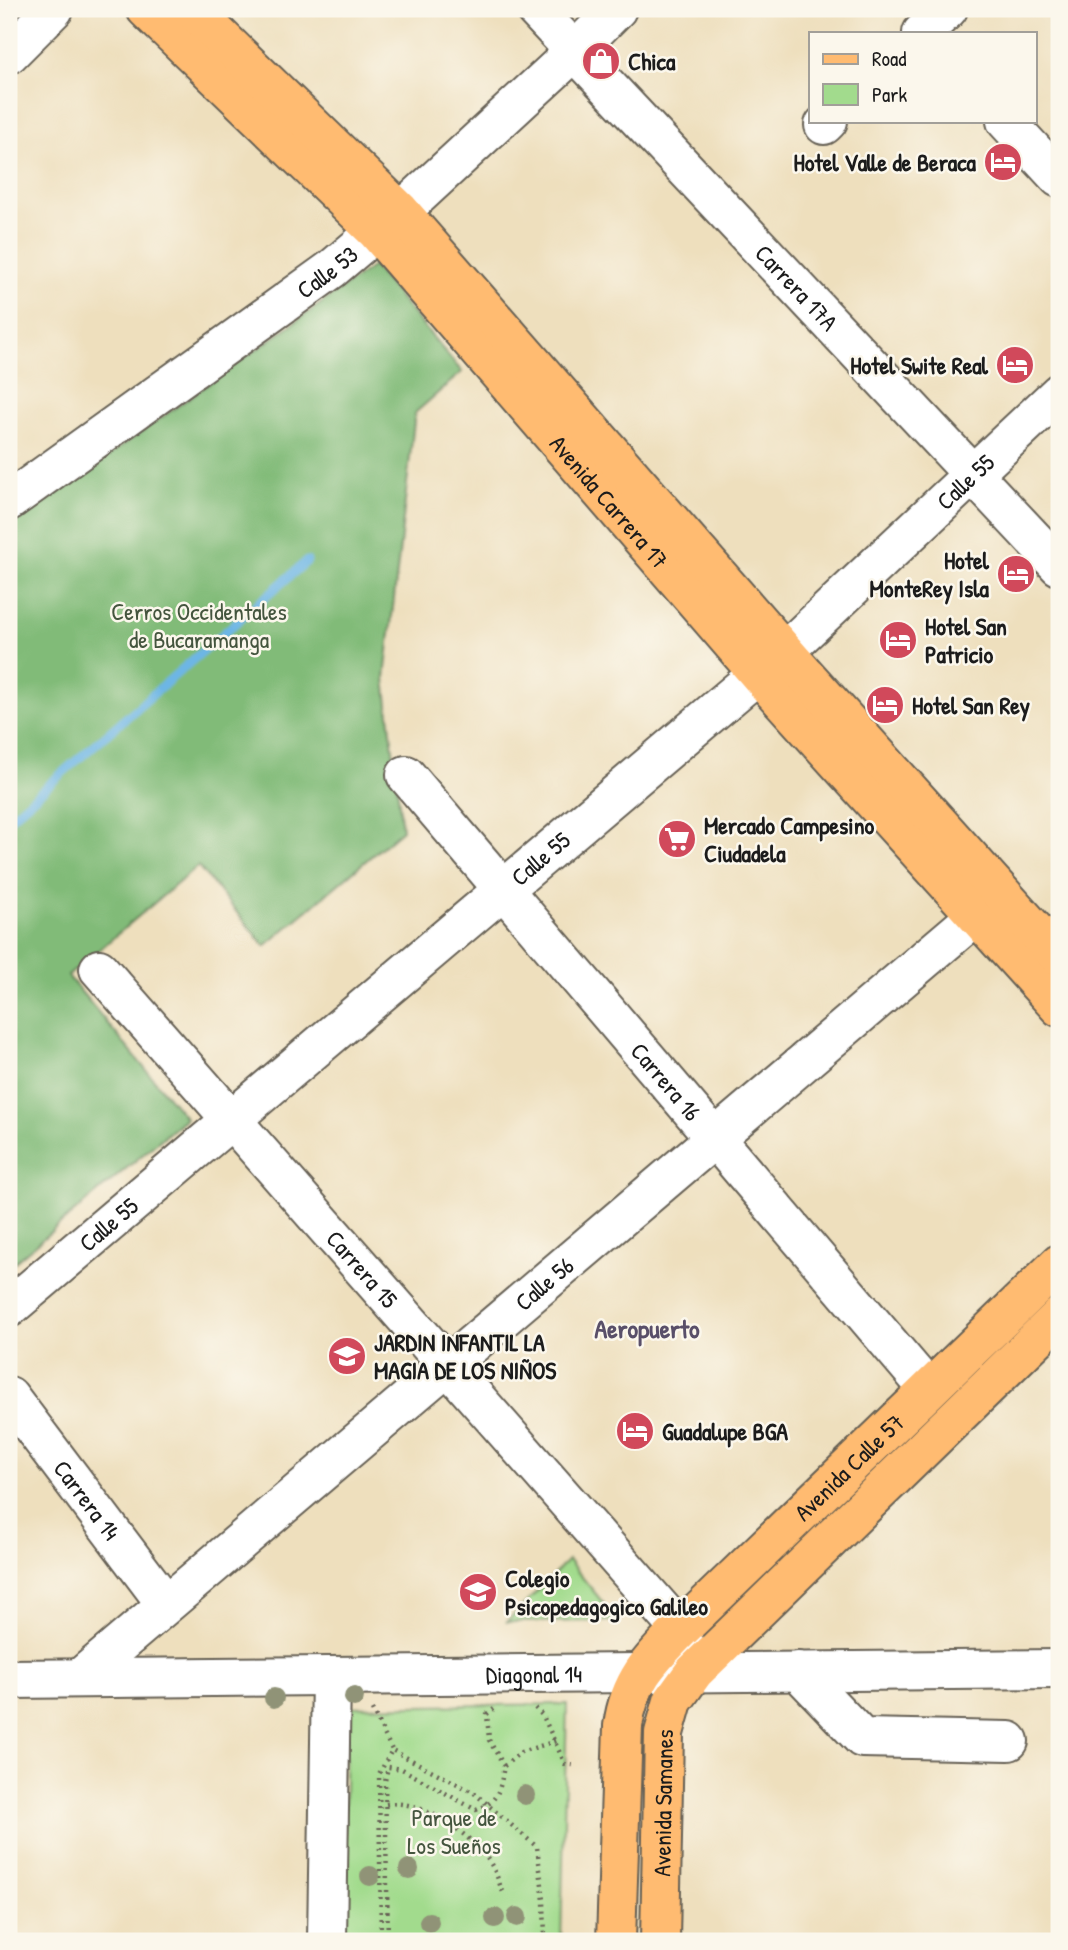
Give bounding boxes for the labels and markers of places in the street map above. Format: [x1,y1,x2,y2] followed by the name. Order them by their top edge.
[580,40,622,82] shop icon: Chica
[628,45,676,77] place label: Chica
[982,141,1024,183] hotel icon: Hotel Valle de Beraca
[794,146,977,178] place label: Hotel Valle de Beraca
[994,344,1036,386] hotel icon: Hotel Swite Real
[850,349,989,381] place label: Hotel Swite Real
[870,544,990,605] place label: Hotel MonteRey Isla
[995,553,1037,595] hotel icon: Hotel MonteRey Isla
[925,610,1007,670] place label: Hotel San Patricio
[877,619,919,661] hotel icon: Hotel San Patricio
[864,684,906,726] hotel icon: Hotel San Rey
[912,689,1030,722] place label: Hotel San Rey
[704,809,875,869] place label: Mercado Campesino Ciudadela
[656,818,698,860] supermarket icon: Mercado Campesino Ciudadela
[374,1326,556,1386] place label: JARDIN INFANTIL LA MAGIA DE LOS NIÑOS
[326,1335,368,1377] school or university icon: JARDIN INFANTIL LA MAGIA DE LOS NIÑOS
[614,1410,656,1452] hotel icon: Guadalupe BGA
[662,1415,788,1448] place label: Guadalupe BGA
[505,1562,708,1623] place label: Colegio Psicopedagogico Galileo
[457,1571,499,1613] school or university icon: Colegio Psicopedagogico Galileo

